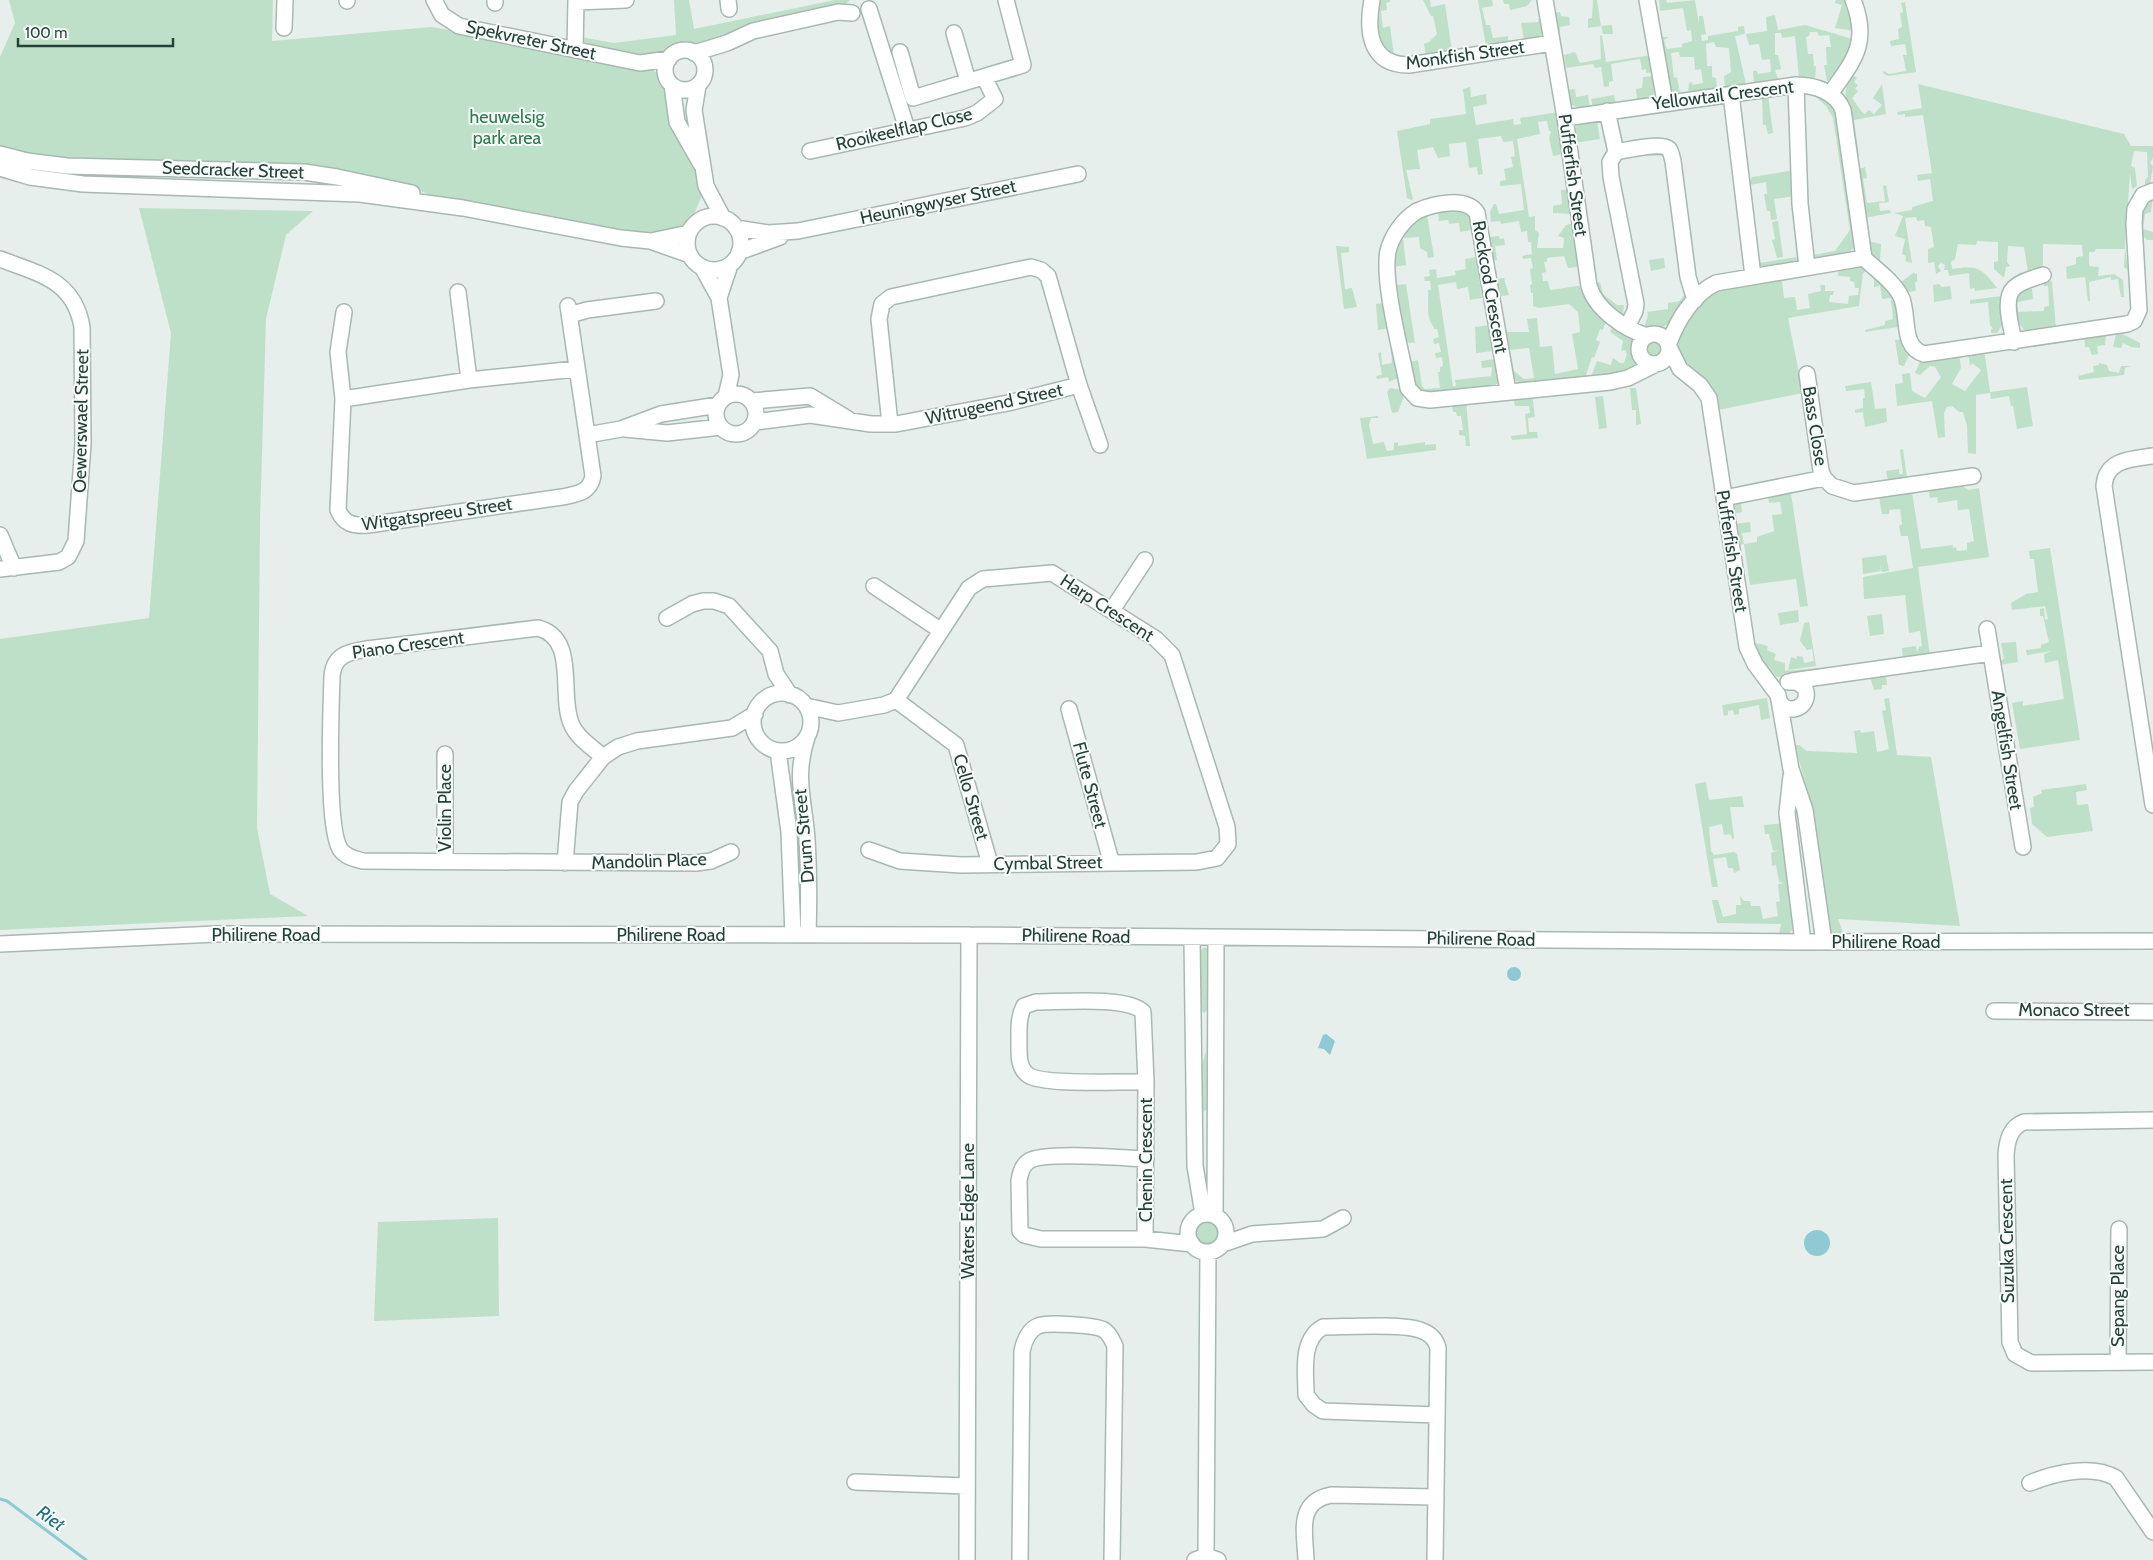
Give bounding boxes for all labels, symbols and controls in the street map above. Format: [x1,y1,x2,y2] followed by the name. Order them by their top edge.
[18,15,172,47] scale bar
[464,15,598,65] street label: Spekvreter Street
[25,24,67,42] text: 100 m
[1404,36,1526,74] street label: Monkfish Street
[1650,75,1795,115] street label: Yellowtail Crescent
[834,103,974,155] street label: Rooikeelflap Close
[469,106,546,149] park label: heuwelsig park area
[1554,112,1592,238] street label: Pufferfish Street
[161,157,305,183] street label: Seedcracker Street
[858,175,1018,229] street label: Heuningwyser Street
[1467,219,1513,355] street label: Rockcod Crescent
[69,349,93,493] street label: Oewerswael Street
[923,379,1065,429] street label: Witrugeend Street
[1798,385,1832,467] street label: Bass Close
[1711,488,1753,614] street label: Pufferfish Street
[360,493,514,535] street label: Witgatspreeu Street
[1056,570,1158,646] street label: Harp Crescent
[351,626,465,664] street label: Piano Crescent
[1987,689,2027,811] street label: Angelfish Street
[1068,739,1112,831] street label: Flute Street
[948,751,994,843] street label: Cello Street
[434,764,456,852] street label: Violin Place
[789,788,819,884] street label: Drum Street
[591,848,707,874] street label: Mandolin Place
[993,851,1103,875] street label: Cymbal Street
[212,924,320,946] street label: Philirene Road
[617,924,725,946] street label: Philirene Road
[1021,924,1131,948] street label: Philirene Road
[1426,927,1536,951] street label: Philirene Road
[1832,931,1940,953] street label: Philirene Road
[2018,999,2130,1021] street label: Monaco Street
[1135,1098,1157,1222] street label: Chenin Crescent
[957,1143,979,1279] street label: Waters Edge Lane
[1995,1178,2019,1304] street label: Suzuka Crescent
[2107,1245,2129,1347] street label: Sepang Place
[32,1500,71,1536] water label: Riet

